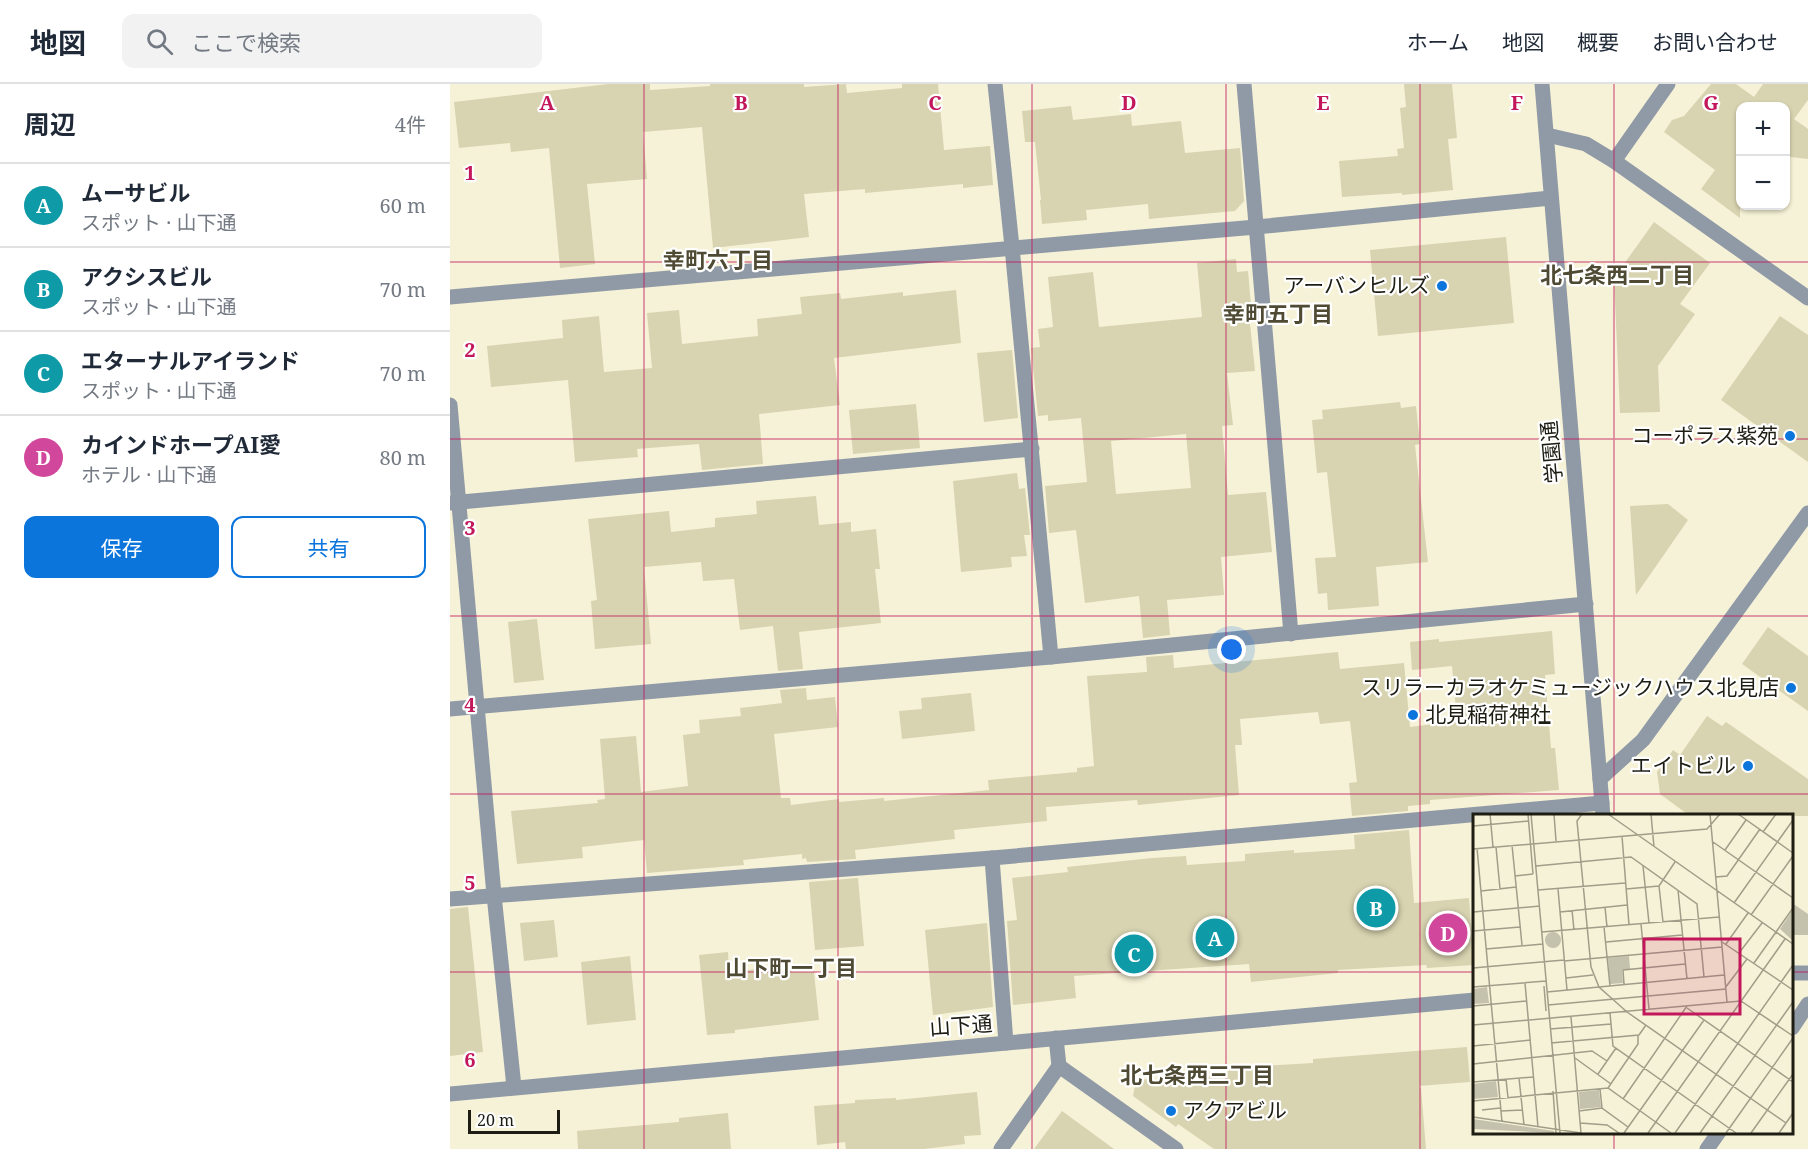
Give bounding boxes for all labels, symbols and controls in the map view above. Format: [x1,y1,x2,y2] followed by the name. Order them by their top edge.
[122,14,542,68] search box
[30,23,86,61] text: 地図
[143,25,176,58] icon: search
[191,27,301,57] text: ここで検索
[1407,28,1469,56] text: ホーム
[1502,28,1544,56] text: 地図
[1577,28,1619,56] text: 概要
[1652,28,1778,56] text: お問い合わせ
[539,89,555,116] text: A
[734,89,748,116] text: B
[928,89,942,116] text: C
[1121,89,1137,116] text: D
[1316,89,1330,116] text: E
[1511,89,1523,116] text: F
[1703,89,1719,116] text: G
[1736,102,1790,210] map controls
[1736,102,1790,156] button: +
[24,106,76,142] text: 周辺
[395,111,426,138] text: 4件
[1736,156,1790,210] button: −
[464,159,476,186] text: 1
[81,177,191,207] text: ムーサビル
[36,192,51,219] text: A
[380,192,426,219] text: 60 m
[81,209,236,236] text: スポット · 山下通
[663,244,773,274] district label: 幸町六丁目
[1540,259,1694,289] district label: 北七条西二丁目
[81,261,212,291] text: アクシスビル
[1283,271,1430,299] place label: アーバンヒルズ
[37,276,50,303] text: B
[380,276,426,303] text: 70 m
[1435,279,1449,293] marker: アーバンヒルズ
[81,293,236,320] text: スポット · 山下通
[1223,298,1333,328] district label: 幸町五丁目
[464,336,476,363] text: 2
[81,345,300,375] text: エターナルアイランド
[37,360,50,387] text: C
[380,360,426,387] text: 70 m
[81,377,236,404] text: スポット · 山下通
[1534,419,1568,485] street label: 学園通
[1631,421,1778,449] place label: コーポラス紫苑
[81,429,281,459] text: カインドホープAI愛
[1783,429,1797,443] marker: コーポラス紫苑
[36,444,51,471] text: D
[380,444,426,471] text: 80 m
[81,461,216,488] text: ホテル · 山下通
[464,514,476,541] text: 3
[24,516,219,578] button: 保存
[231,516,426,578] button: 共有
[1217,635,1246,664] your location
[1361,673,1779,701] place label: スリラーカラオケミュージックハウス北見店
[1784,681,1798,695] marker: スリラーカラオケミュージックハウス北見店
[464,691,476,718] text: 4
[1425,700,1551,728] place label: 北見稲荷神社
[1406,708,1420,722] marker: 北見稲荷神社
[1631,751,1736,779] place label: エイトビル
[1741,759,1755,773] marker: エイトビル
[1473,814,1793,1134] inset map
[464,869,476,896] text: 5
[1356,886,1396,930] pin: B
[1428,910,1468,956] pin: D
[1196,916,1234,960] pin: A
[1114,932,1154,976] pin: C
[725,952,857,982] district label: 山下町一丁目
[929,1009,993,1041] street label: 山下通
[464,1046,476,1073] text: 6
[1120,1059,1274,1089] district label: 北七条西三丁目
[1183,1096,1287,1124] place label: アクアビル
[1164,1104,1178,1118] marker: アクアビル
[468,1107,560,1134] scale bar
[477,1109,514,1131] text: 20 m

